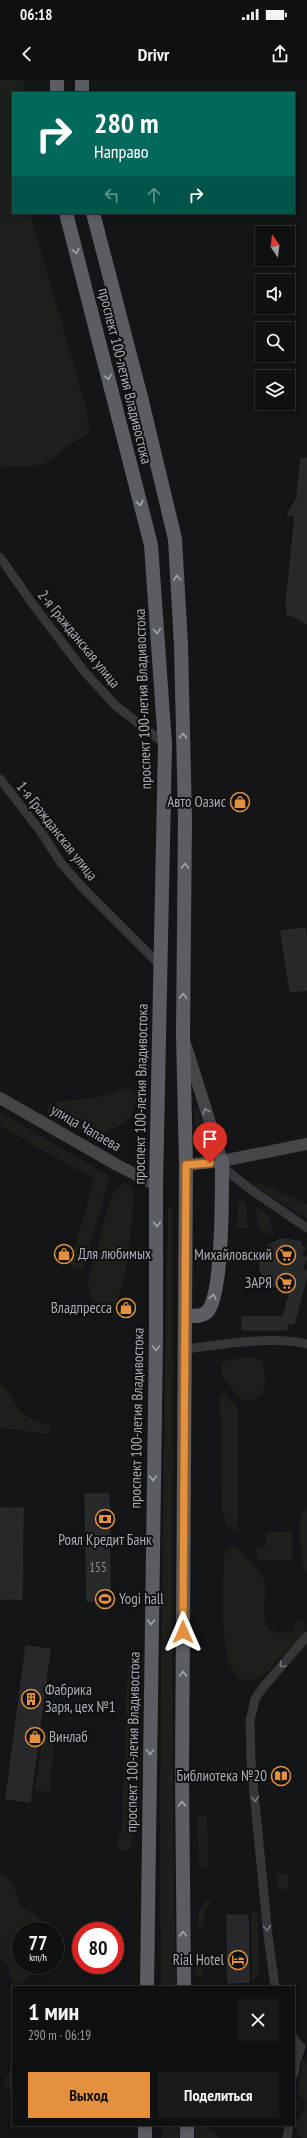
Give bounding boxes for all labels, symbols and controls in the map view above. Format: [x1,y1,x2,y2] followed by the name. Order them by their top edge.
[20,5,52,24] text: 06:18
[16,43,38,65] icon: back
[138,43,169,66] text: Drivr
[269,43,291,65] icon: share
[94,104,158,141] text: 280 m
[28,108,80,160] icon: right
[94,140,149,163] text: Направо
[101,184,123,206] icon: left
[143,184,165,206] icon: ahead
[185,184,207,206] icon: right
[255,226,295,266] north arrow
[255,226,295,410] map controls
[71,248,79,254] one-way arrow
[255,274,295,314] button: sound
[94,286,157,466] street label: проспект 100-летия Владивостока
[255,322,295,362] button: search
[255,370,295,410] button: layers
[103,373,112,380] one-way arrow
[136,499,144,506] one-way arrow
[173,575,182,581] one-way arrow
[34,586,125,692] street label: 2-я Гражданская улица
[130,608,155,790] street label: проспект 100-летия Владивостока
[153,628,162,634] one-way arrow
[179,733,187,739] one-way arrow
[13,777,102,884] street label: 1-я Гражданская улица
[229,791,251,813] shop icon: Авто Оазис
[167,792,227,811] place label: Авто Оазис
[181,863,189,869] one-way arrow
[179,993,187,999] one-way arrow
[129,1003,152,1185] street label: проспект 100-летия Владивостока
[48,1100,125,1155] street label: улица Чапаева
[202,1107,211,1114] one-way arrow
[193,1122,227,1163] pin
[199,1128,221,1150] icon: arrive
[153,1221,161,1227] one-way arrow
[53,1243,75,1265] shop icon: Для любимых
[78,1244,151,1263] place label: Для любимых
[275,1244,297,1266] supermarket icon: Михайловский
[194,1245,272,1264] place label: Михайловский
[275,1272,297,1294] supermarket icon: ЗАРЯ
[245,1273,272,1292] place label: ЗАРЯ
[209,1294,217,1300] one-way arrow
[115,1297,137,1319] shop icon: Владпресса
[51,1298,112,1317] place label: Владпресса
[125,1327,148,1509] street label: проспект 100-летия Владивостока
[152,1345,160,1351] one-way arrow
[149,1475,158,1481] one-way arrow
[94,1508,116,1530] bank icon: Роял Кредит Банк
[58,1530,152,1549] place label: Роял Кредит Банк
[89,1559,107,1576] house number: 155
[94,1588,116,1610] sports icon: Yogi hall
[119,1589,164,1608] place label: Yogi hall
[162,1611,204,1653] position arrow
[147,1619,155,1625] one-way arrow
[121,1651,144,1833] street label: проспект 100-летия Владивостока
[279,1660,287,1668] one-way arrow
[179,1671,187,1677] one-way arrow
[45,1680,116,1716] place label: Фабрика Заря, цех №1
[20,1688,42,1710] building icon: Фабрика Заря, цех №1
[24,1726,46,1748] shop icon: Винлаб
[49,1727,88,1746] place label: Винлаб
[146,1749,154,1755] one-way arrow
[270,1765,292,1787] library icon: Библиотека №20
[177,1766,267,1785] place label: Библиотека №20
[250,1796,259,1802] one-way arrow
[178,1801,186,1807] one-way arrow
[72,1922,124,1974] speed limit sign: 80
[262,1925,271,1931] one-way arrow
[28,1930,48,1956] text: 77
[178,1931,187,1937] one-way arrow
[227,1949,249,1971] hotel icon: Rial Hotel
[173,1950,224,1969] place label: Rial Hotel
[29,1951,47,1964] text: km/h
[28,1996,79,2027] text: 1 мин
[237,1999,279,2041] button: close
[28,2027,91,2044] text: 290 m · 06:19
[28,2072,150,2118] button: Выход
[158,2072,279,2118] button: Поделиться

